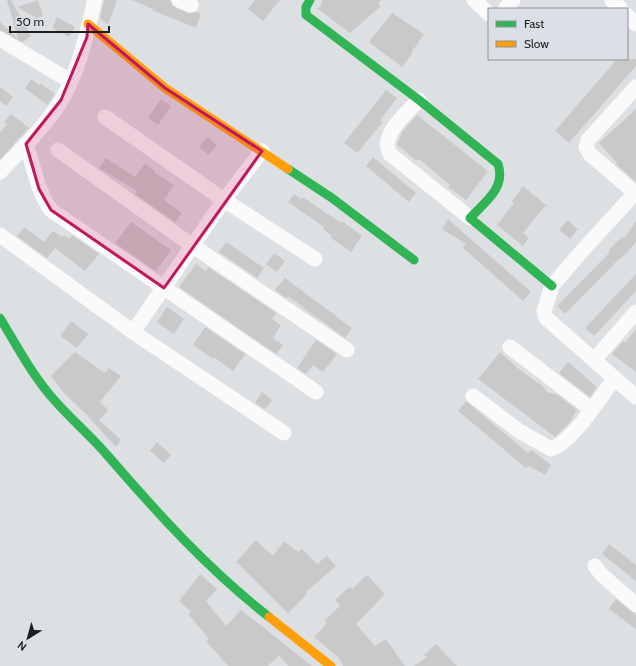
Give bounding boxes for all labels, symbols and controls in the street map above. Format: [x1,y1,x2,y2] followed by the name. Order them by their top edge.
[10,8,109,34] scale bar
[488,8,628,60] legend
[16,14,44,29] text: 50 m
[524,16,544,31] text: Fast
[524,36,549,51] text: Slow
[8,618,48,658] north arrow
[15,638,29,654] text: N

